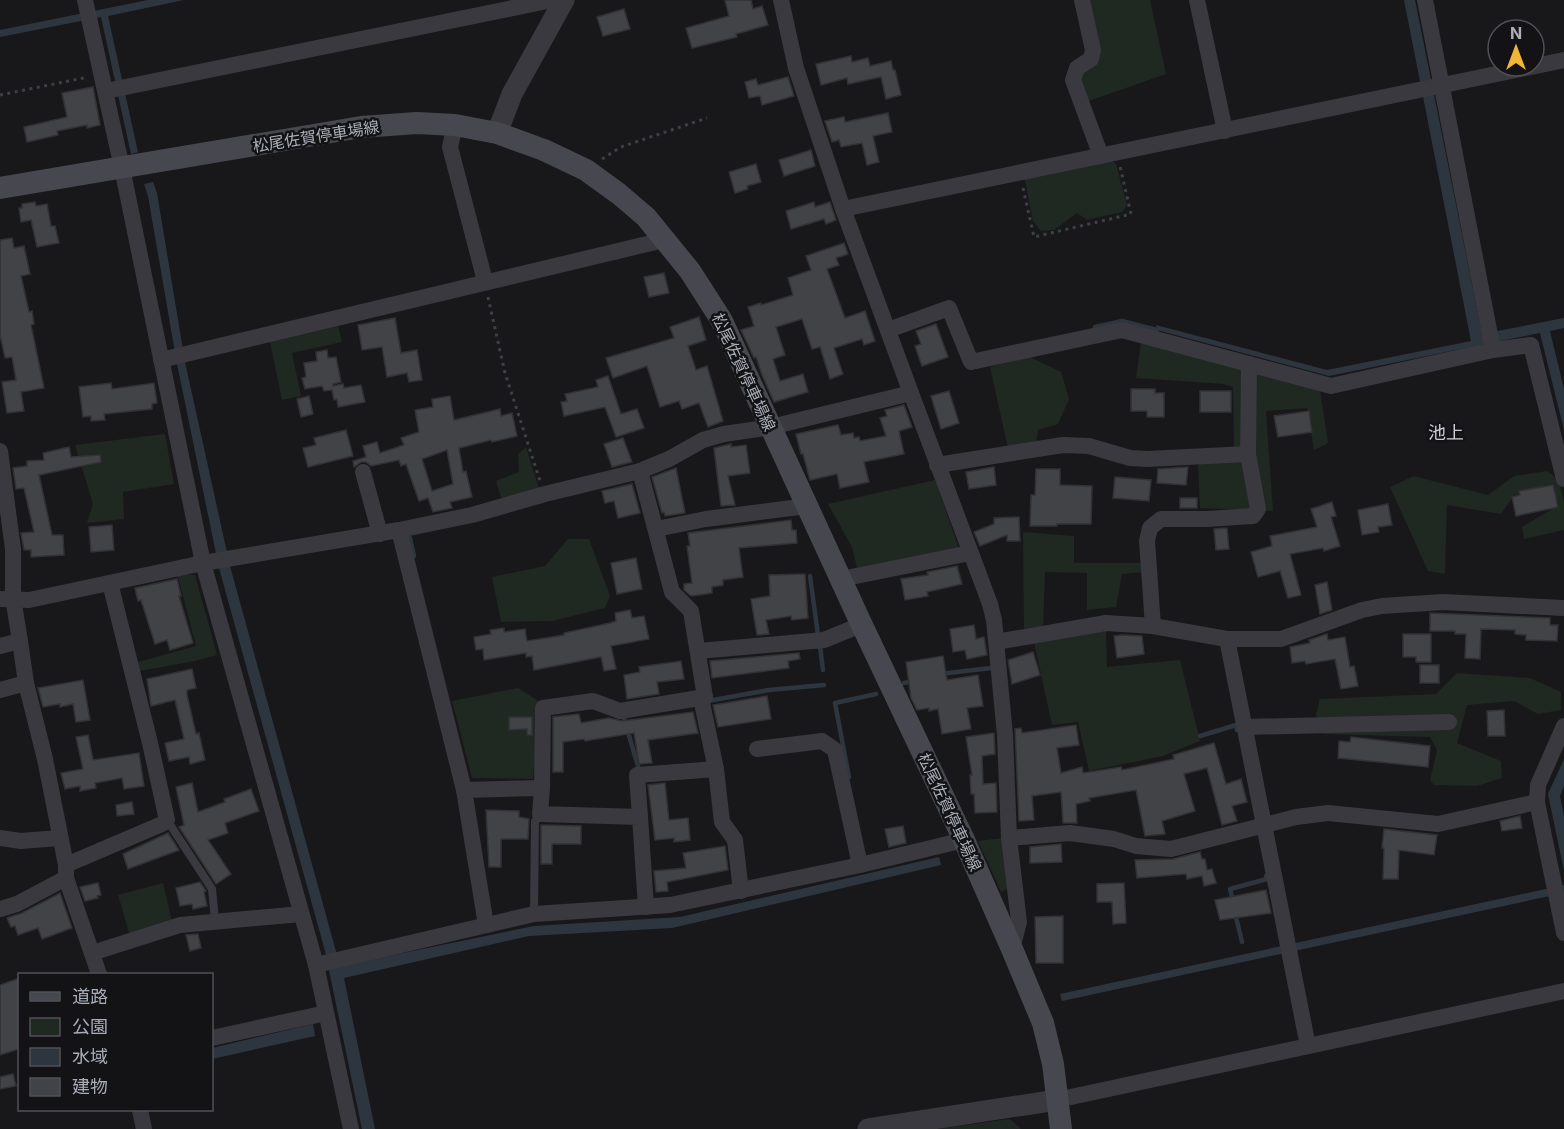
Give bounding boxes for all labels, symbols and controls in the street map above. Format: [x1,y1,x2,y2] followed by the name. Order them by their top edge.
[1486,18,1546,78] north arrow
[1510,23,1522,43] text: N
[251,116,381,156] street label: 松尾佐賀停車場線
[708,310,780,434] street label: 松尾佐賀停車場線
[1428,422,1464,443] district label: 池上
[914,750,986,874] street label: 松尾佐賀停車場線
[18,973,213,1111] legend
[72,986,108,1007] text: 道路
[72,1016,108,1037] text: 公園
[72,1046,108,1067] text: 水域
[72,1076,108,1097] text: 建物

